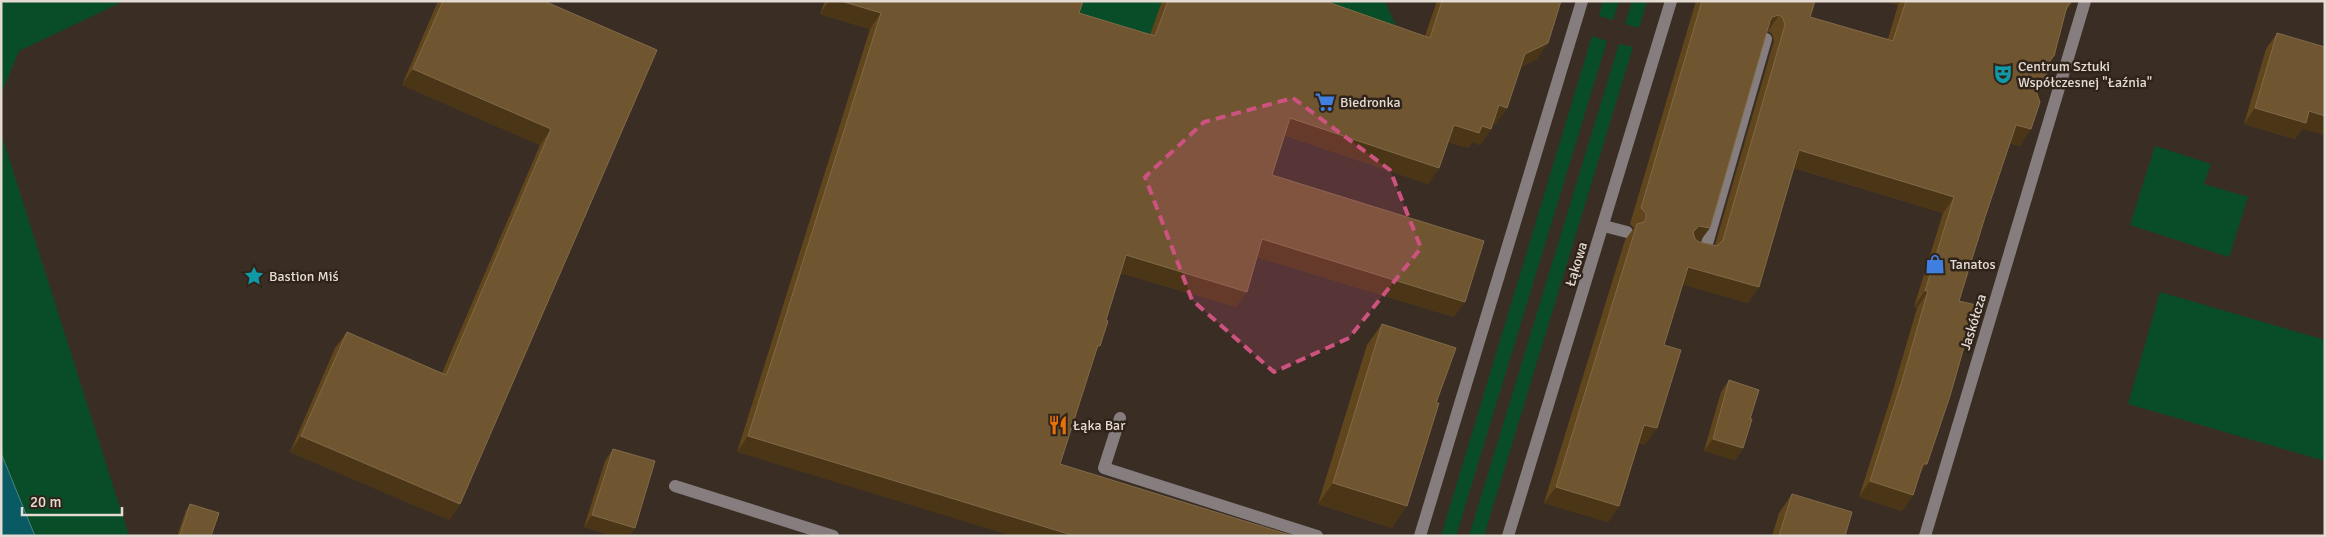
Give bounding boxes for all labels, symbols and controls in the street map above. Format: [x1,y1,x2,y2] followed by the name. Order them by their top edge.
[2018,58,2152,91] place label: Centrum Sztuki Współczesnej "Łaźnia"
[1992,63,2014,85] theatre icon: Centrum Sztuki Współczesnej "Łaźnia"
[1314,91,1336,113] supermarket icon: Biedronka
[1340,94,1401,111] place label: Biedronka
[1562,240,1591,288] street label: Łąkowa
[1924,253,1946,275] shop icon: Tanatos
[1950,256,1996,273] place label: Tanatos
[243,265,265,287] place icon: Bastion Miś
[269,268,339,285] place label: Bastion Miś
[1957,292,1990,352] street label: Jaskółcza
[1047,414,1069,436] restaurant icon: Łąka Bar
[1073,417,1126,434] place label: Łąka Bar
[22,484,122,516] scale bar
[30,493,61,511] text: 20 m

